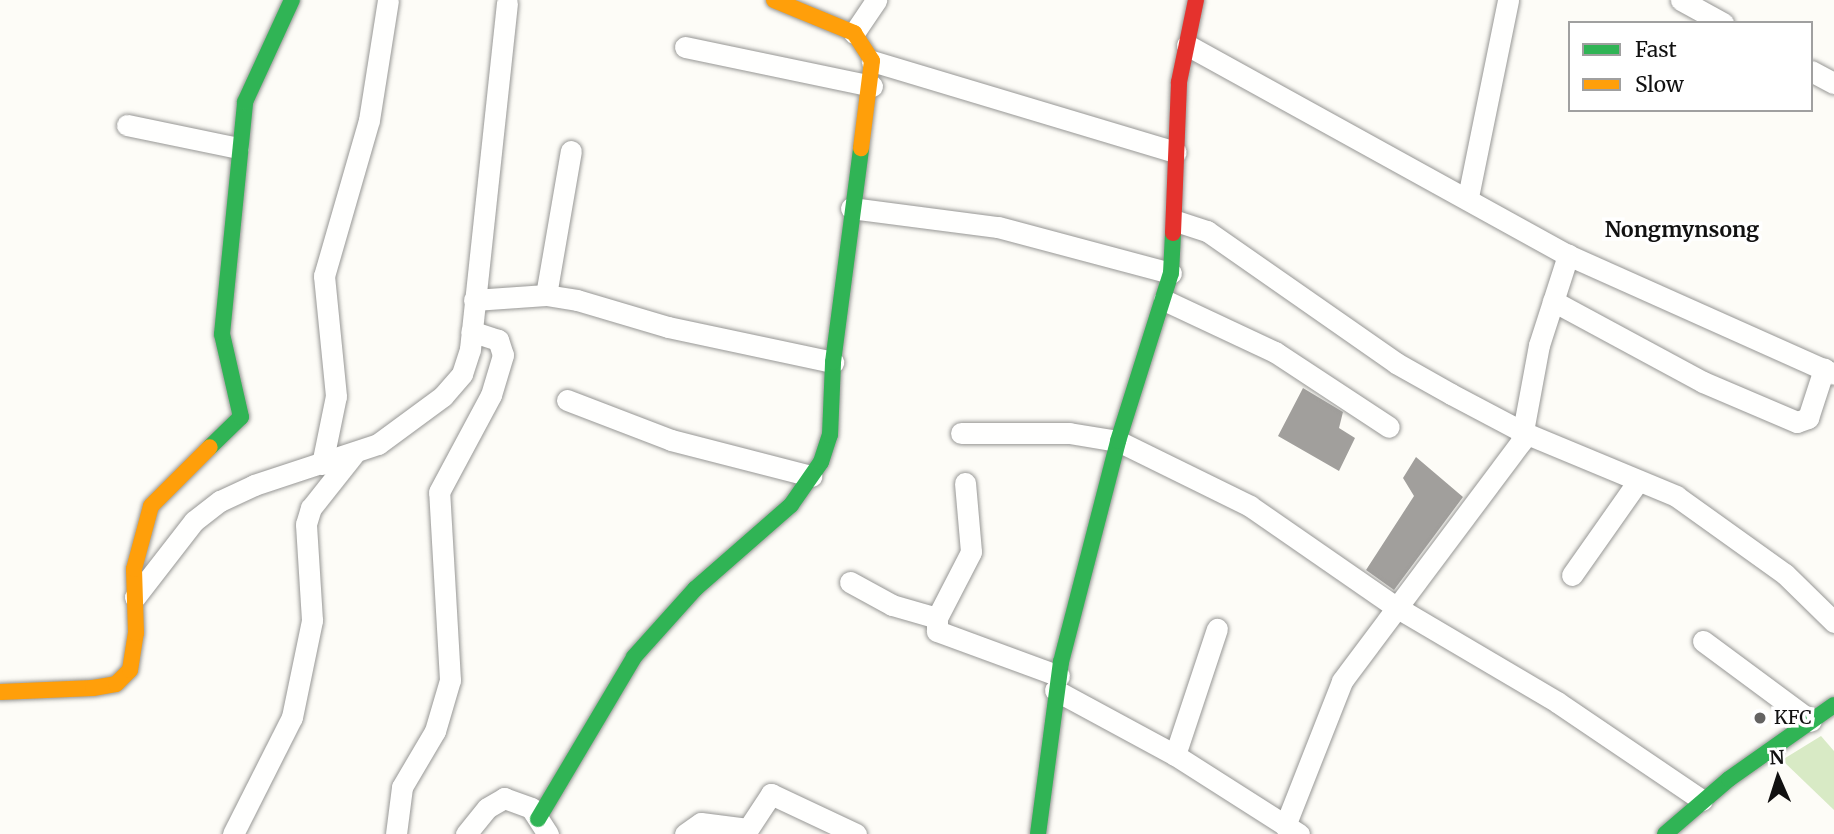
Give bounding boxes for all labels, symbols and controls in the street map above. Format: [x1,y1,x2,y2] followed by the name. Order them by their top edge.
[1568,21,1813,112] legend
[1635,36,1677,63] text: Fast
[1635,71,1684,98] text: Slow
[1605,217,1759,243] district label: Nongmynsong
[1774,707,1812,729] place label: KFC
[1752,710,1768,726] marker: KFC
[1743,743,1813,813] north arrow
[1769,745,1785,769] text: N

